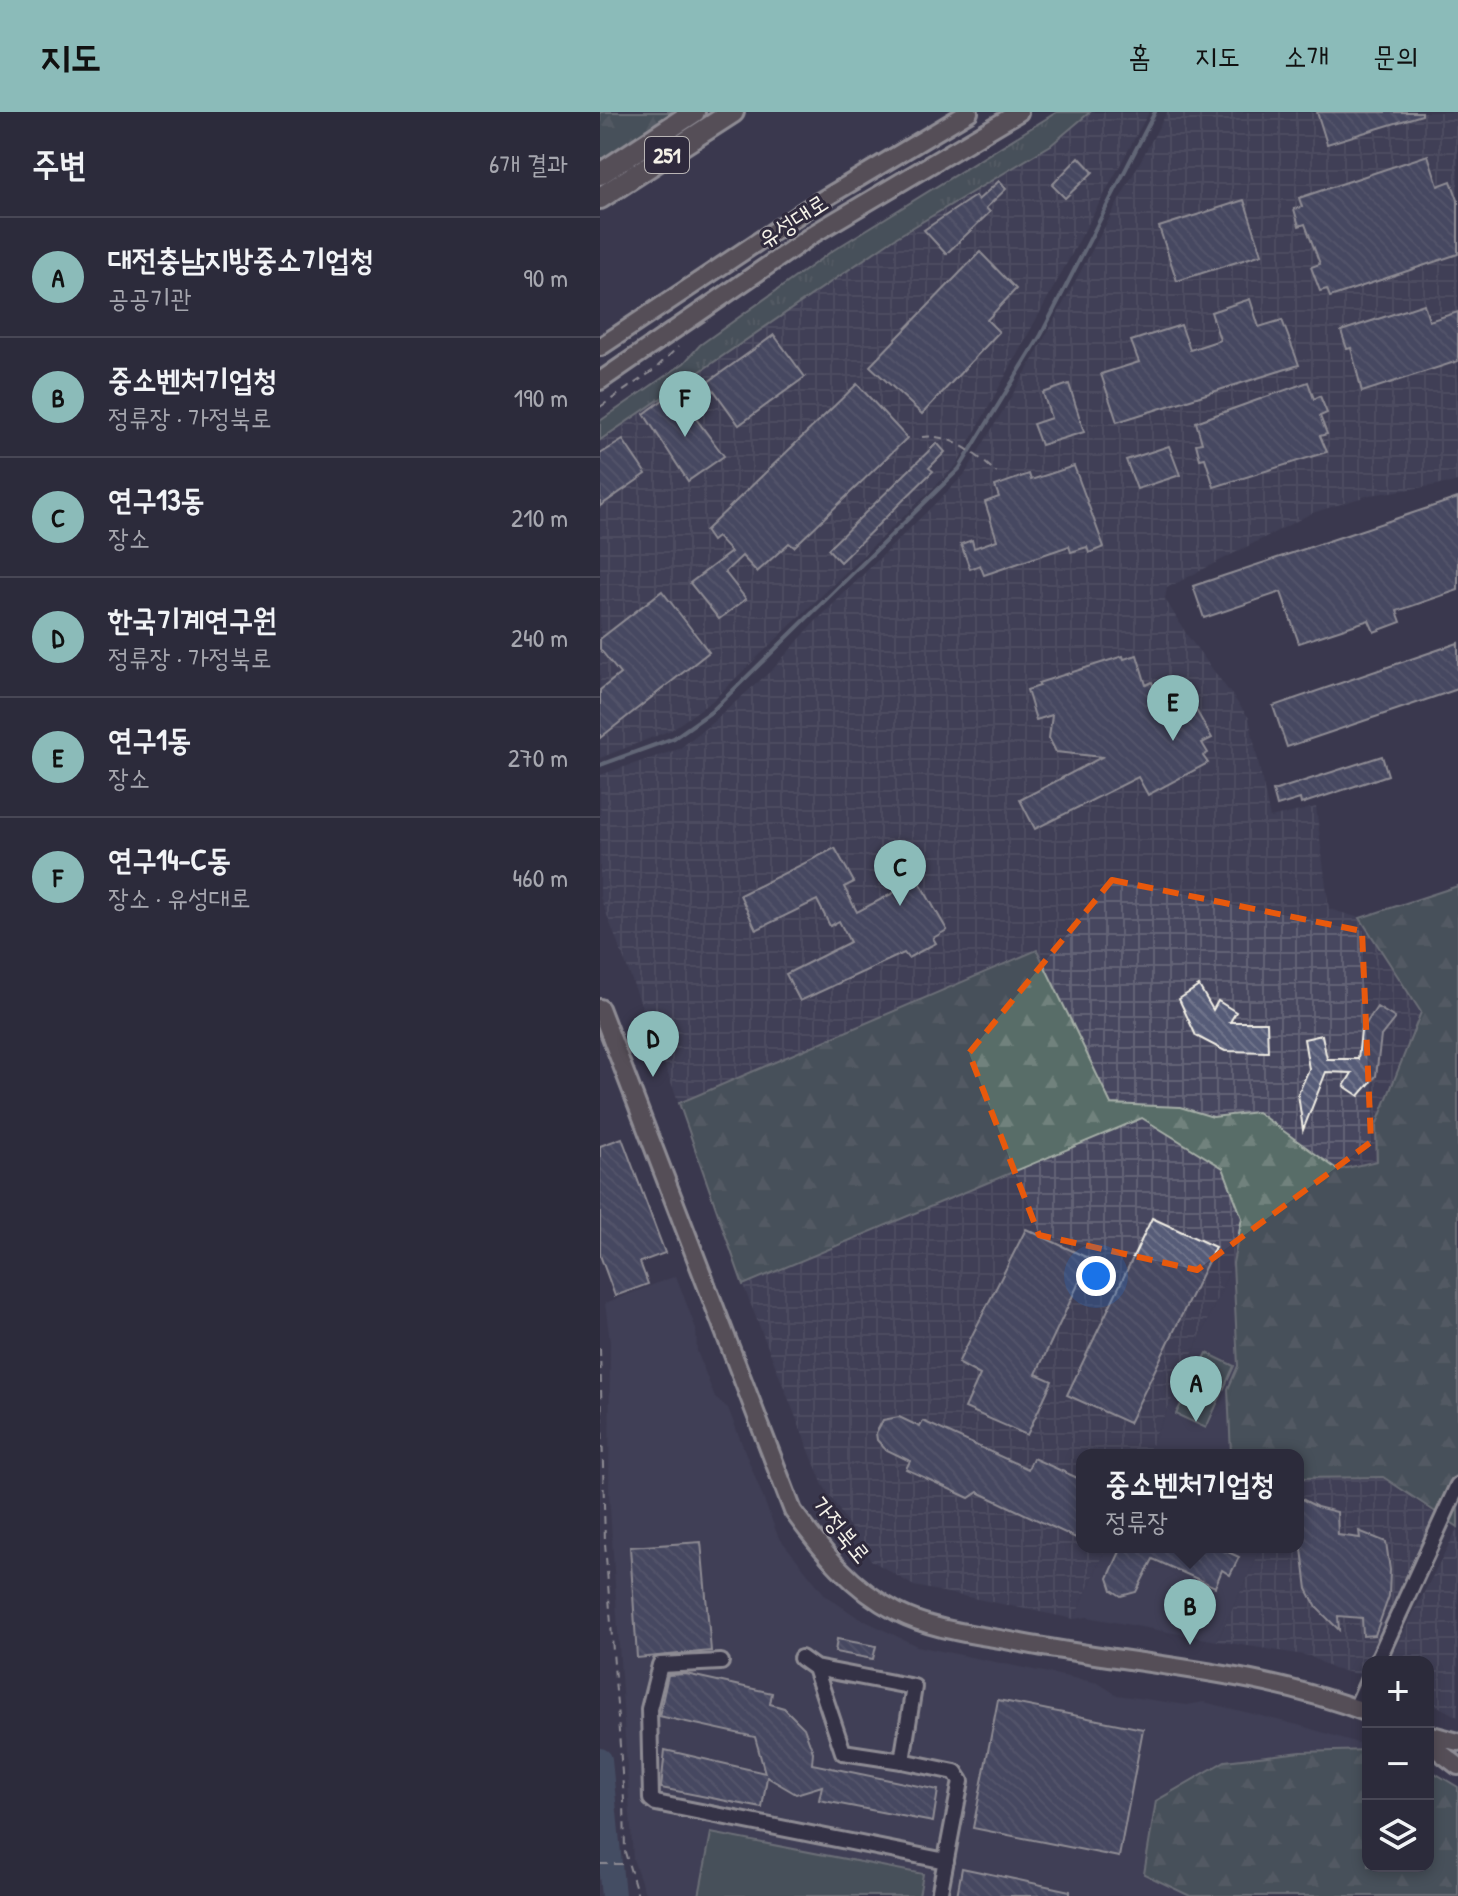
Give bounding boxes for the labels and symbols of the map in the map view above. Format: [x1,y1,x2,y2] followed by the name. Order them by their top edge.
[645,137,689,173] road number: 251
[751,186,834,255] street label: 유성대로
[659,371,711,437] pin: F
[1147,675,1199,741] pin: E
[874,840,926,906] pin: C
[627,1011,679,1077] pin: D
[1076,1256,1116,1296] your location
[1170,1356,1222,1422] pin: A
[805,1489,879,1569] street label: 가정북로
[1164,1579,1216,1645] pin: B

